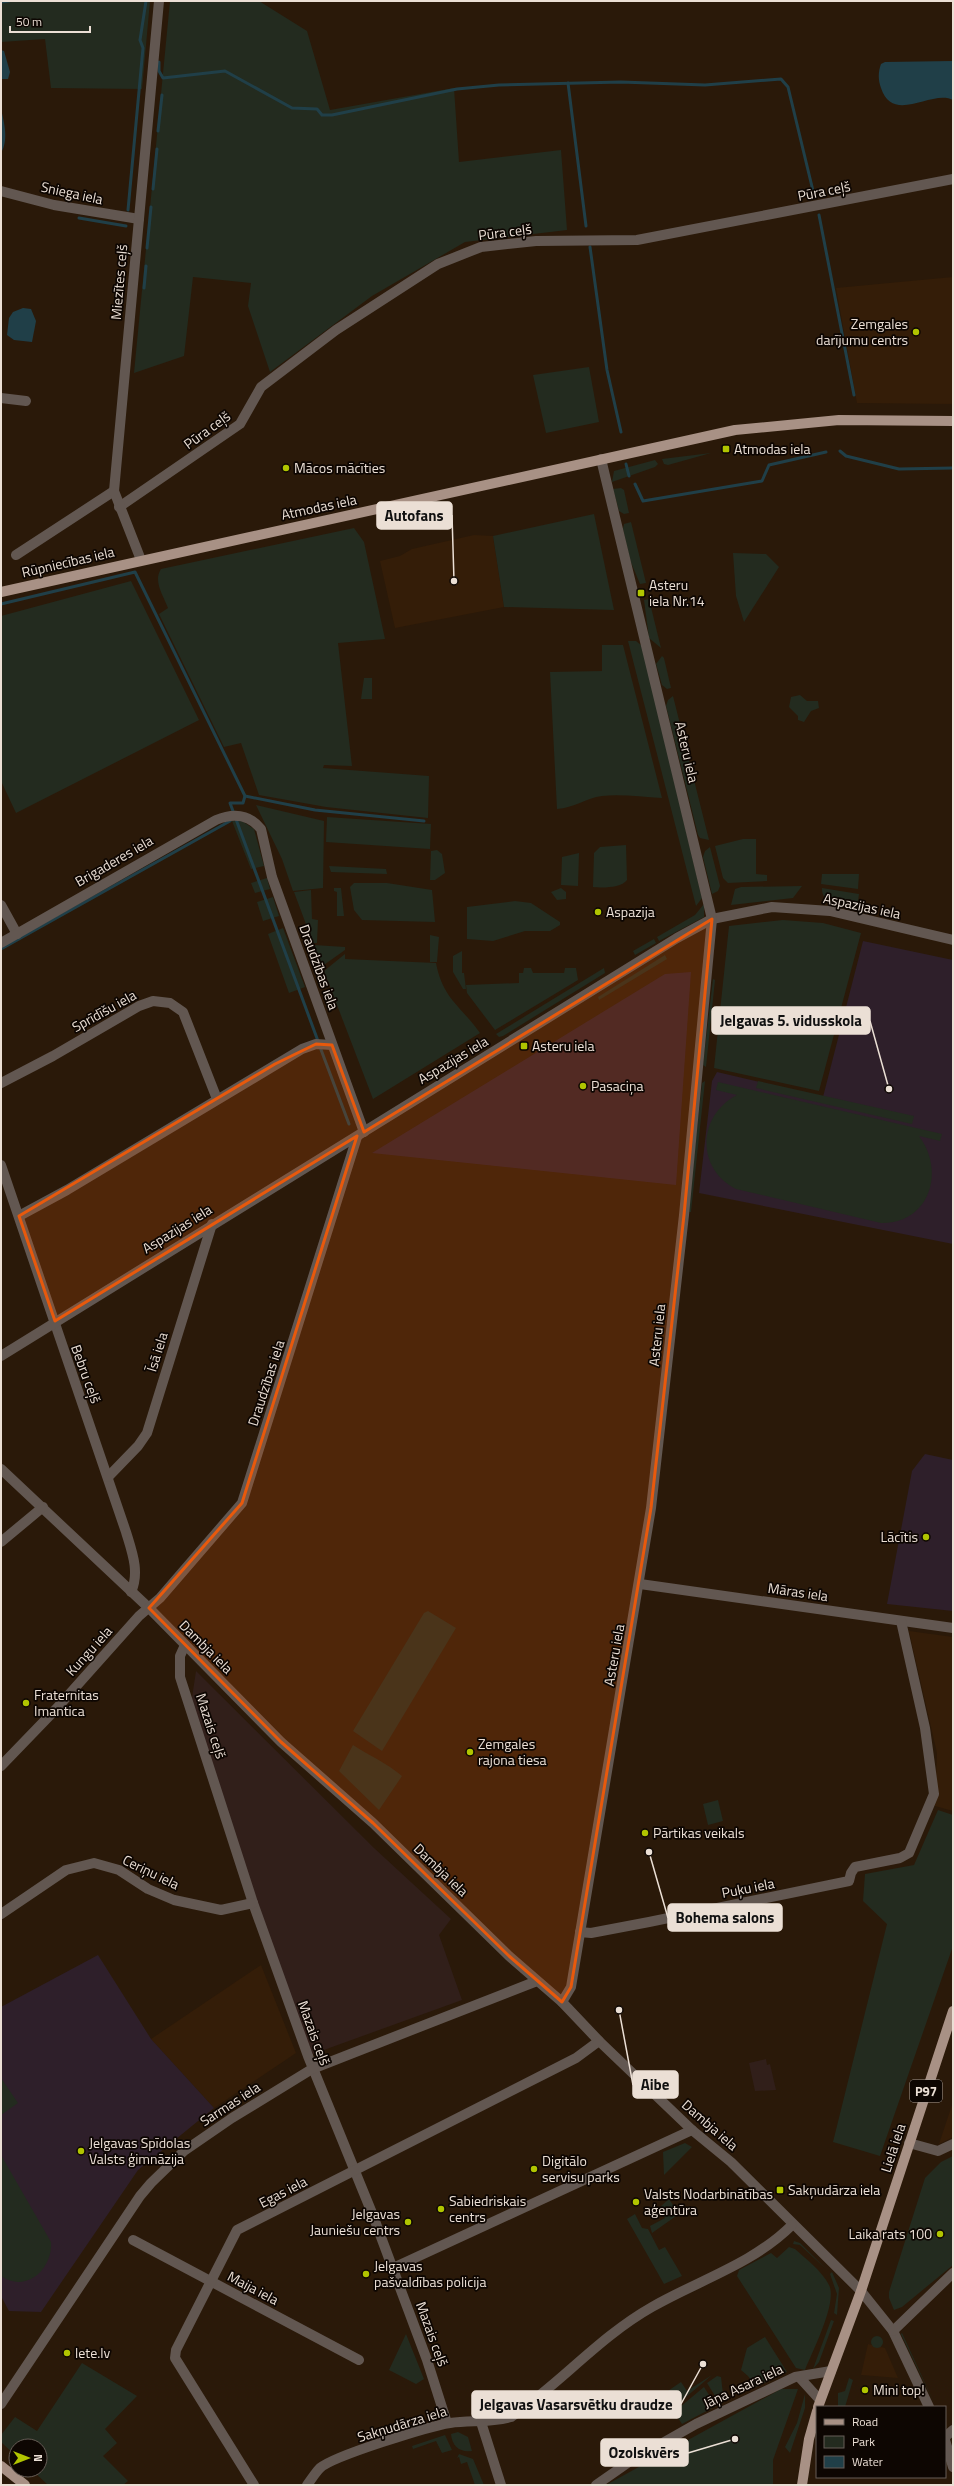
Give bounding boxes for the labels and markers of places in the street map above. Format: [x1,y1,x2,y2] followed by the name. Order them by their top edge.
[816,313,908,350] place label: Zemgales darījumu centrs
[911,327,921,337] marker: Zemgales darījumu centrs
[734,438,811,459] place label: Atmodas iela
[721,444,731,454] marker: Atmodas iela
[294,457,385,478] place label: Mācos mācīties
[281,463,291,473] marker: Mācos mācīties
[377,502,452,529] callout: Autofans
[649,574,705,611] place label: Asteru iela Nr.14
[636,588,646,598] marker: Asteru iela Nr.14
[606,901,655,922] place label: Aspazija
[593,907,603,917] marker: Aspazija
[712,1007,870,1034] callout: Jelgavas 5. vidusskola
[532,1035,595,1056] place label: Asteru iela
[519,1041,529,1051] marker: Asteru iela
[591,1075,643,1096] place label: Pasaciņa
[578,1081,588,1091] marker: Pasaciņa
[881,1526,918,1547] place label: Lācītis
[921,1532,931,1542] marker: Lācītis
[34,1684,99,1721] place label: Fraternitas Imantica
[21,1698,31,1708] marker: Fraternitas Imantica
[478,1733,547,1770] place label: Zemgales rajona tiesa
[465,1747,475,1757] marker: Zemgales rajona tiesa
[653,1822,745,1843] place label: Pārtikas veikals
[640,1828,650,1838] marker: Pārtikas veikals
[668,1904,782,1931] callout: Bohema salons
[633,2071,678,2098] callout: Aibe
[89,2132,190,2169] place label: Jelgavas Spīdolas Valsts ģimnāzija
[76,2146,86,2156] marker: Jelgavas Spīdolas Valsts ģimnāzija
[542,2150,620,2187] place label: Digitālo servisu parks
[529,2164,539,2174] marker: Digitālo servisu parks
[788,2179,880,2200] place label: Sakņudārza iela
[644,2183,773,2220] place label: Valsts Nodarbinātības aģentūra
[775,2185,785,2195] marker: Sakņudārza iela
[449,2190,526,2227] place label: Sabiedriskais centrs
[631,2197,641,2207] marker: Valsts Nodarbinātības aģentūra
[310,2203,400,2240] place label: Jelgavas Jauniešu centrs
[436,2204,446,2214] marker: Sabiedriskais centrs
[403,2217,413,2227] marker: Jelgavas Jauniešu centrs
[849,2223,932,2244] place label: Laika rats 100
[935,2229,945,2239] marker: Laika rats 100
[374,2255,486,2292] place label: Jelgavas pašvaldības policija
[361,2269,371,2279] marker: Jelgavas pašvaldības policija
[75,2342,111,2363] place label: lete.lv
[62,2348,72,2358] marker: lete.lv
[873,2379,925,2400] place label: Mini top!
[860,2385,870,2395] marker: Mini top!
[472,2391,681,2418] callout: Jelgavas Vasarsvētku draudze
[601,2439,688,2466] callout: Ozolskvērs

